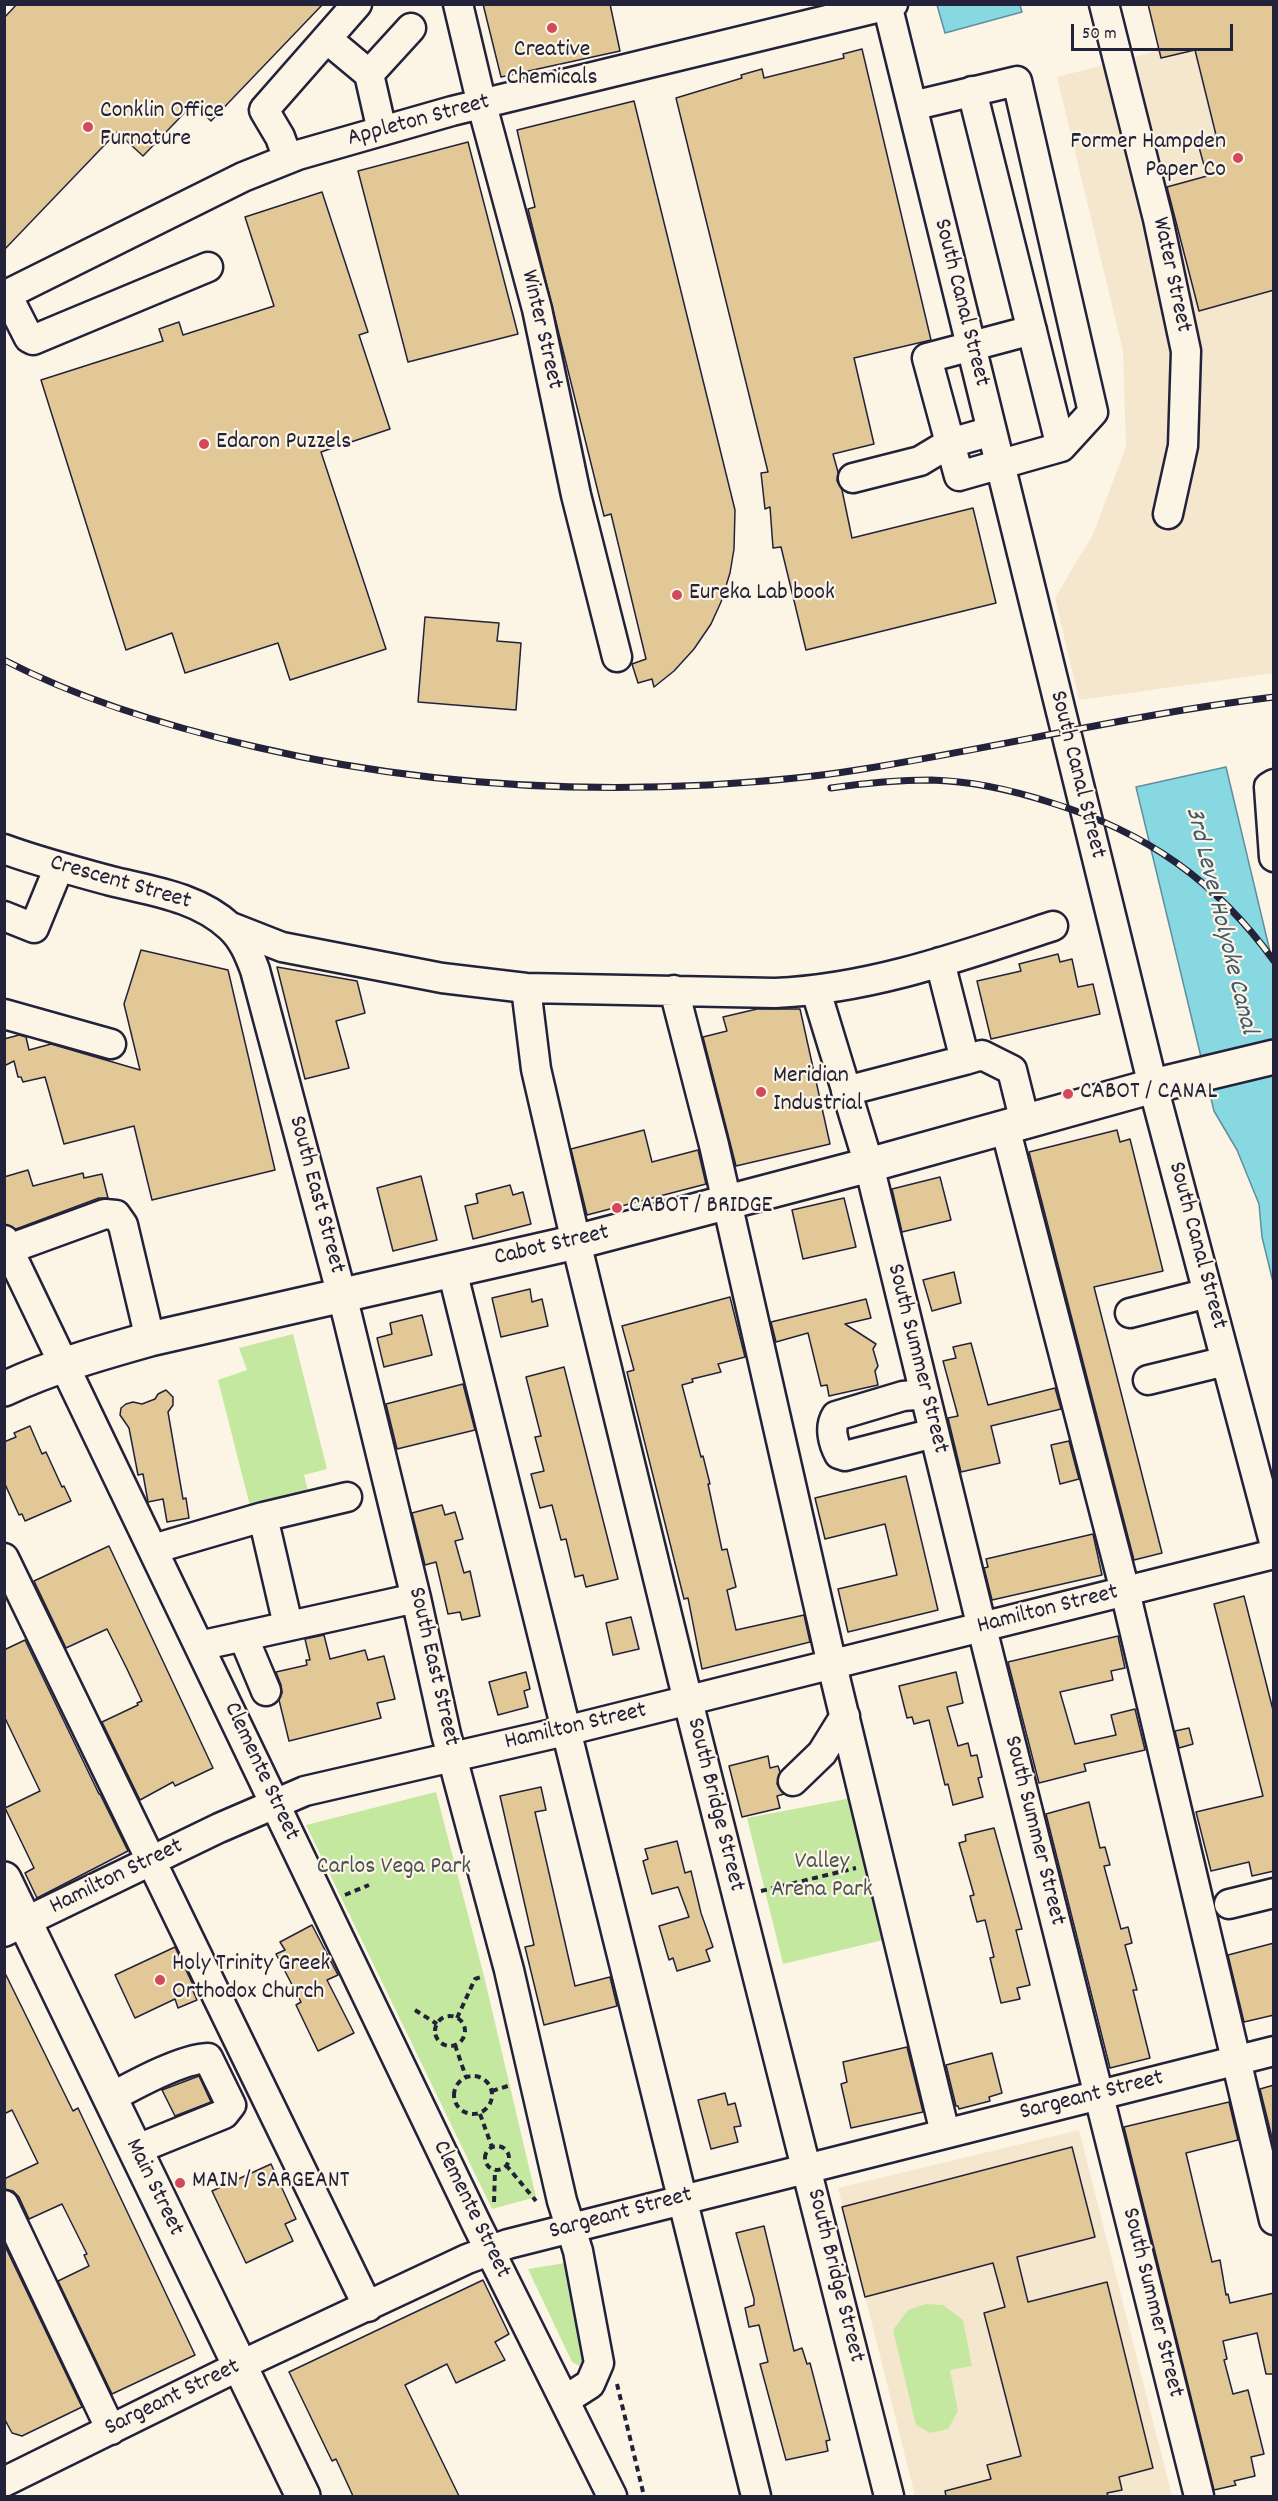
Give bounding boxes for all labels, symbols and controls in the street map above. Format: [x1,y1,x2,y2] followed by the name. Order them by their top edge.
[1074,12,1236,50] scale bar
[545,21,559,35] marker: Creative Chemicals
[1082,22,1117,47] text: 50 m
[506,38,598,94] place label: Creative Chemicals
[345,89,493,155] street label: Appleton Street
[100,99,224,155] place label: Conklin Office Furnature
[81,120,95,134] marker: Conklin Office Furnature
[1070,130,1226,186] place label: Former Hampden Paper Co
[1231,151,1245,165] marker: Former Hampden Paper Co
[1144,215,1196,335] street label: Water Street
[925,216,995,390] street label: South Canal Street
[512,268,568,392] street label: Winter Street
[216,430,351,458] place label: Edaron Puzzels
[197,437,211,451] marker: Edaron Puzzels
[689,581,835,609] place label: Eureka Lab book
[670,588,684,602] marker: Eureka Lab book
[1041,688,1111,862] street label: South Canal Street
[1176,804,1262,1038] water label: 3rd Level Holyoke Canal
[46,850,194,918] street label: Crescent Street
[773,1064,862,1120] place label: Meridian Industrial
[1080,1080,1217,1108] place label: CABOT / CANAL
[754,1085,768,1099] marker: Meridian Industrial
[1061,1087,1075,1101] marker: CABOT / CANAL
[280,1113,350,1277] street label: South East Street
[1160,1159,1232,1333] street label: South Canal Street
[629,1194,772,1222] place label: CABOT / BRIDGE
[610,1201,624,1215] marker: CABOT / BRIDGE
[492,1220,612,1274] street label: Cabot Street
[879,1261,953,1457] street label: South Summer Street
[974,1580,1122,1642] street label: Hamilton Street
[400,1585,464,1749] street label: South East Street
[215,1698,305,1846] street label: Clemente Street
[502,1698,650,1758] street label: Hamilton Street
[679,1715,749,1895] street label: South Bridge Street
[996,1733,1070,1929] street label: South Summer Street
[46,1833,188,1923] street label: Hamilton Street
[771,1850,873,1906] park label: Valley Arena Park
[317,1855,471,1883] park label: Carlos Vega Park
[172,1952,330,2008] place label: Holy Trinity Greek Orthodox Church
[153,1973,167,1987] marker: Holy Trinity Greek Orthodox Church
[1017,2065,1167,2129] street label: Sargeant Street
[117,2135,189,2241] street label: Main Street
[424,2137,516,2283] street label: Clemente Street
[192,2169,349,2197] place label: MAIN / SARGEANT
[173,2176,187,2190] marker: MAIN / SARGEANT
[546,2182,696,2248] street label: Sargeant Street
[799,2186,869,2366] street label: South Bridge Street
[1114,2205,1188,2401] street label: South Summer Street
[101,2354,245,2444] street label: Sargeant Street

